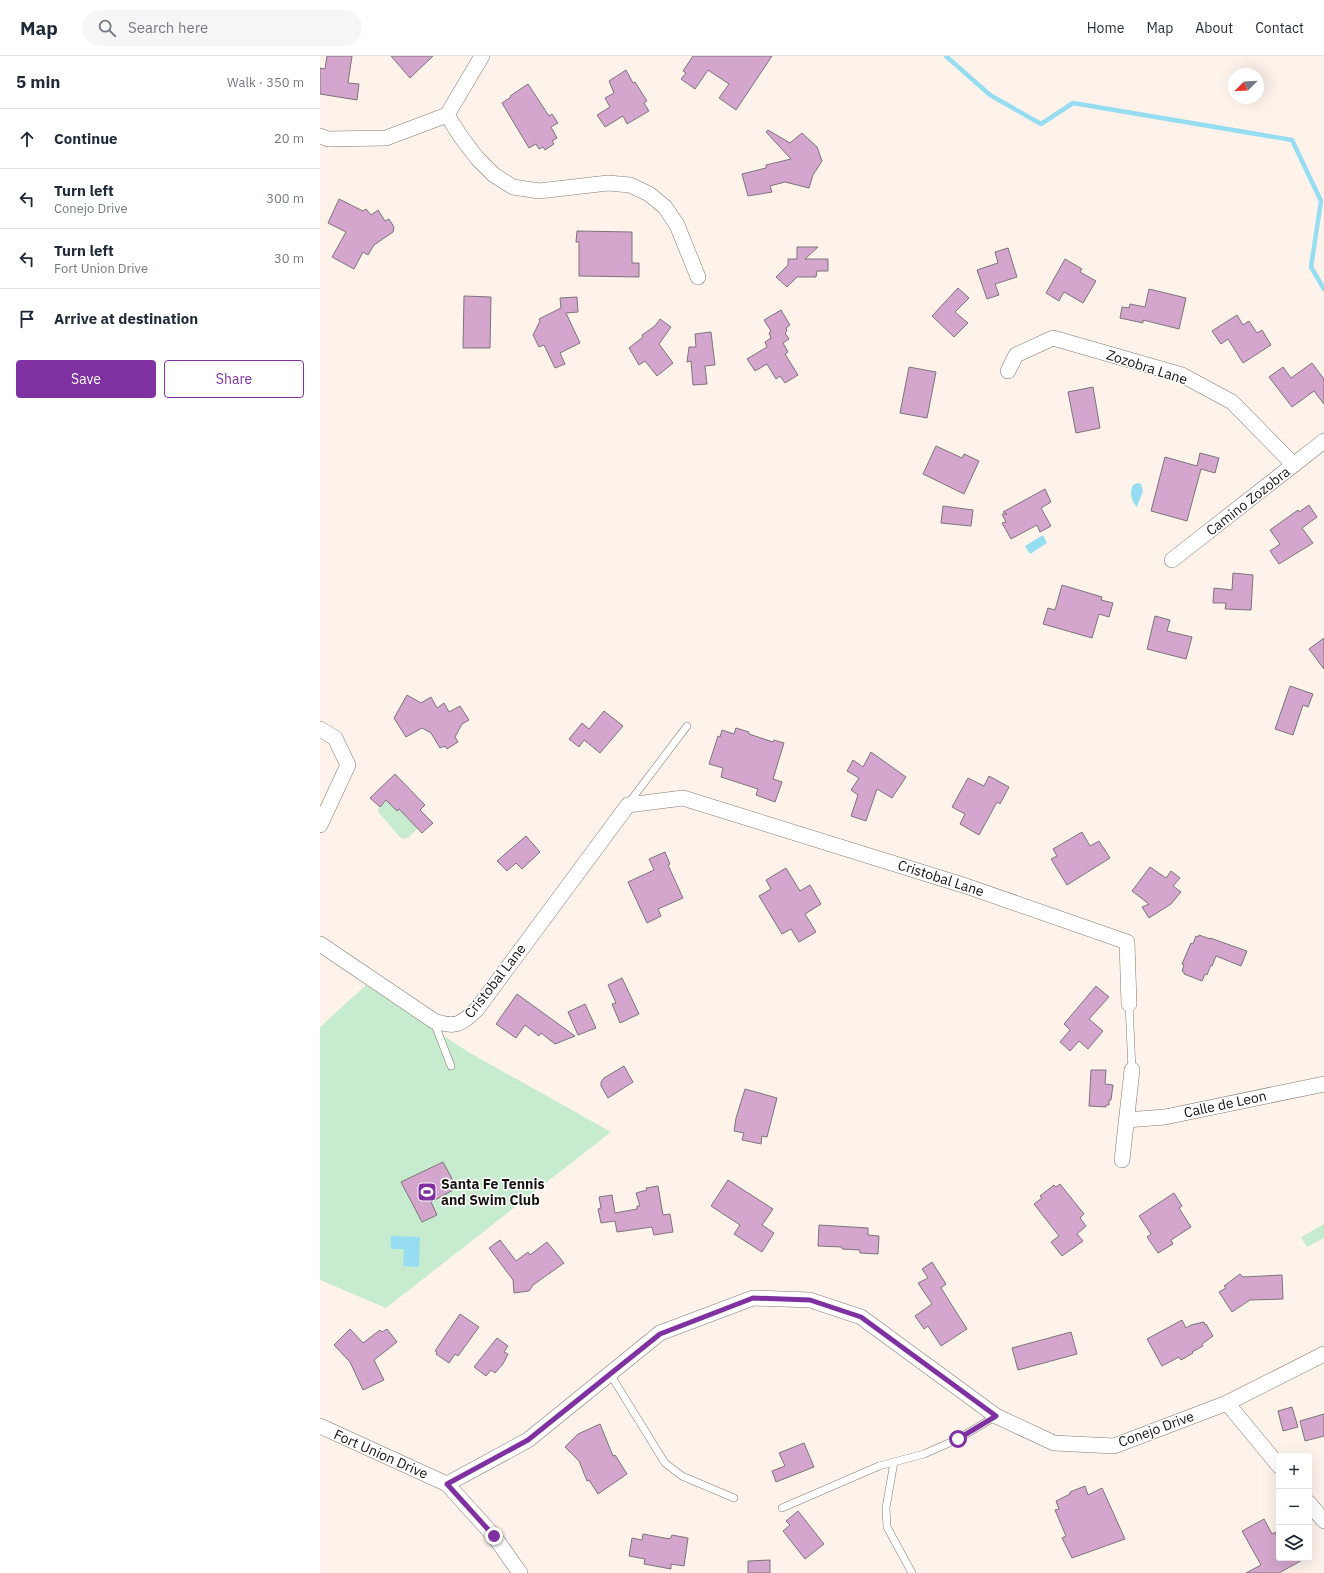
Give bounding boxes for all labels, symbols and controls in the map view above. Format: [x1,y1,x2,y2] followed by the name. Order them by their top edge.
[82,10,362,46] search box
[20,16,58,40] text: Map
[96,17,118,39] icon: search
[128,18,208,37] text: Search here
[1087,19,1124,37] text: Home
[1146,19,1173,37] text: Map
[1195,19,1233,37] text: About
[1255,19,1304,37] text: Contact
[1228,68,1264,104] north arrow
[16,71,60,93] text: 5 min
[227,74,304,91] text: Walk · 350 m
[16,128,38,150] icon: ahead
[54,129,118,148] text: Continue
[274,130,304,147] text: 20 m
[54,181,114,200] text: Turn left
[16,188,38,210] icon: left
[266,190,304,207] text: 300 m
[54,200,128,217] text: Conejo Drive
[54,241,114,260] text: Turn left
[16,248,38,270] icon: left
[274,250,304,267] text: 30 m
[54,260,148,277] text: Fort Union Drive
[16,308,38,330] icon: arrive
[54,309,198,328] text: Arrive at destination
[1104,345,1190,389] street label: Zozobra Lane
[16,360,156,398] button: Save
[164,360,304,398] button: Share
[1202,462,1294,539] street label: Camino Zozobra
[896,856,987,900] street label: Cristobal Lane
[460,940,530,1022] street label: Cristobal Lane
[1182,1086,1268,1122] street label: Calle de Leon
[441,1175,544,1209] place label: Santa Fe Tennis and Swim Club
[416,1181,438,1203] sports icon: Santa Fe Tennis and Swim Club
[1116,1407,1197,1451] street label: Conejo Drive
[331,1425,431,1483] street label: Fort Union Drive
[949,1430,967,1448] route start
[1276,1453,1312,1561] map controls
[1276,1453,1312,1489] button: +
[1276,1489,1312,1525] button: −
[1276,1525,1312,1561] button: layers
[485,1527,503,1545] route end

